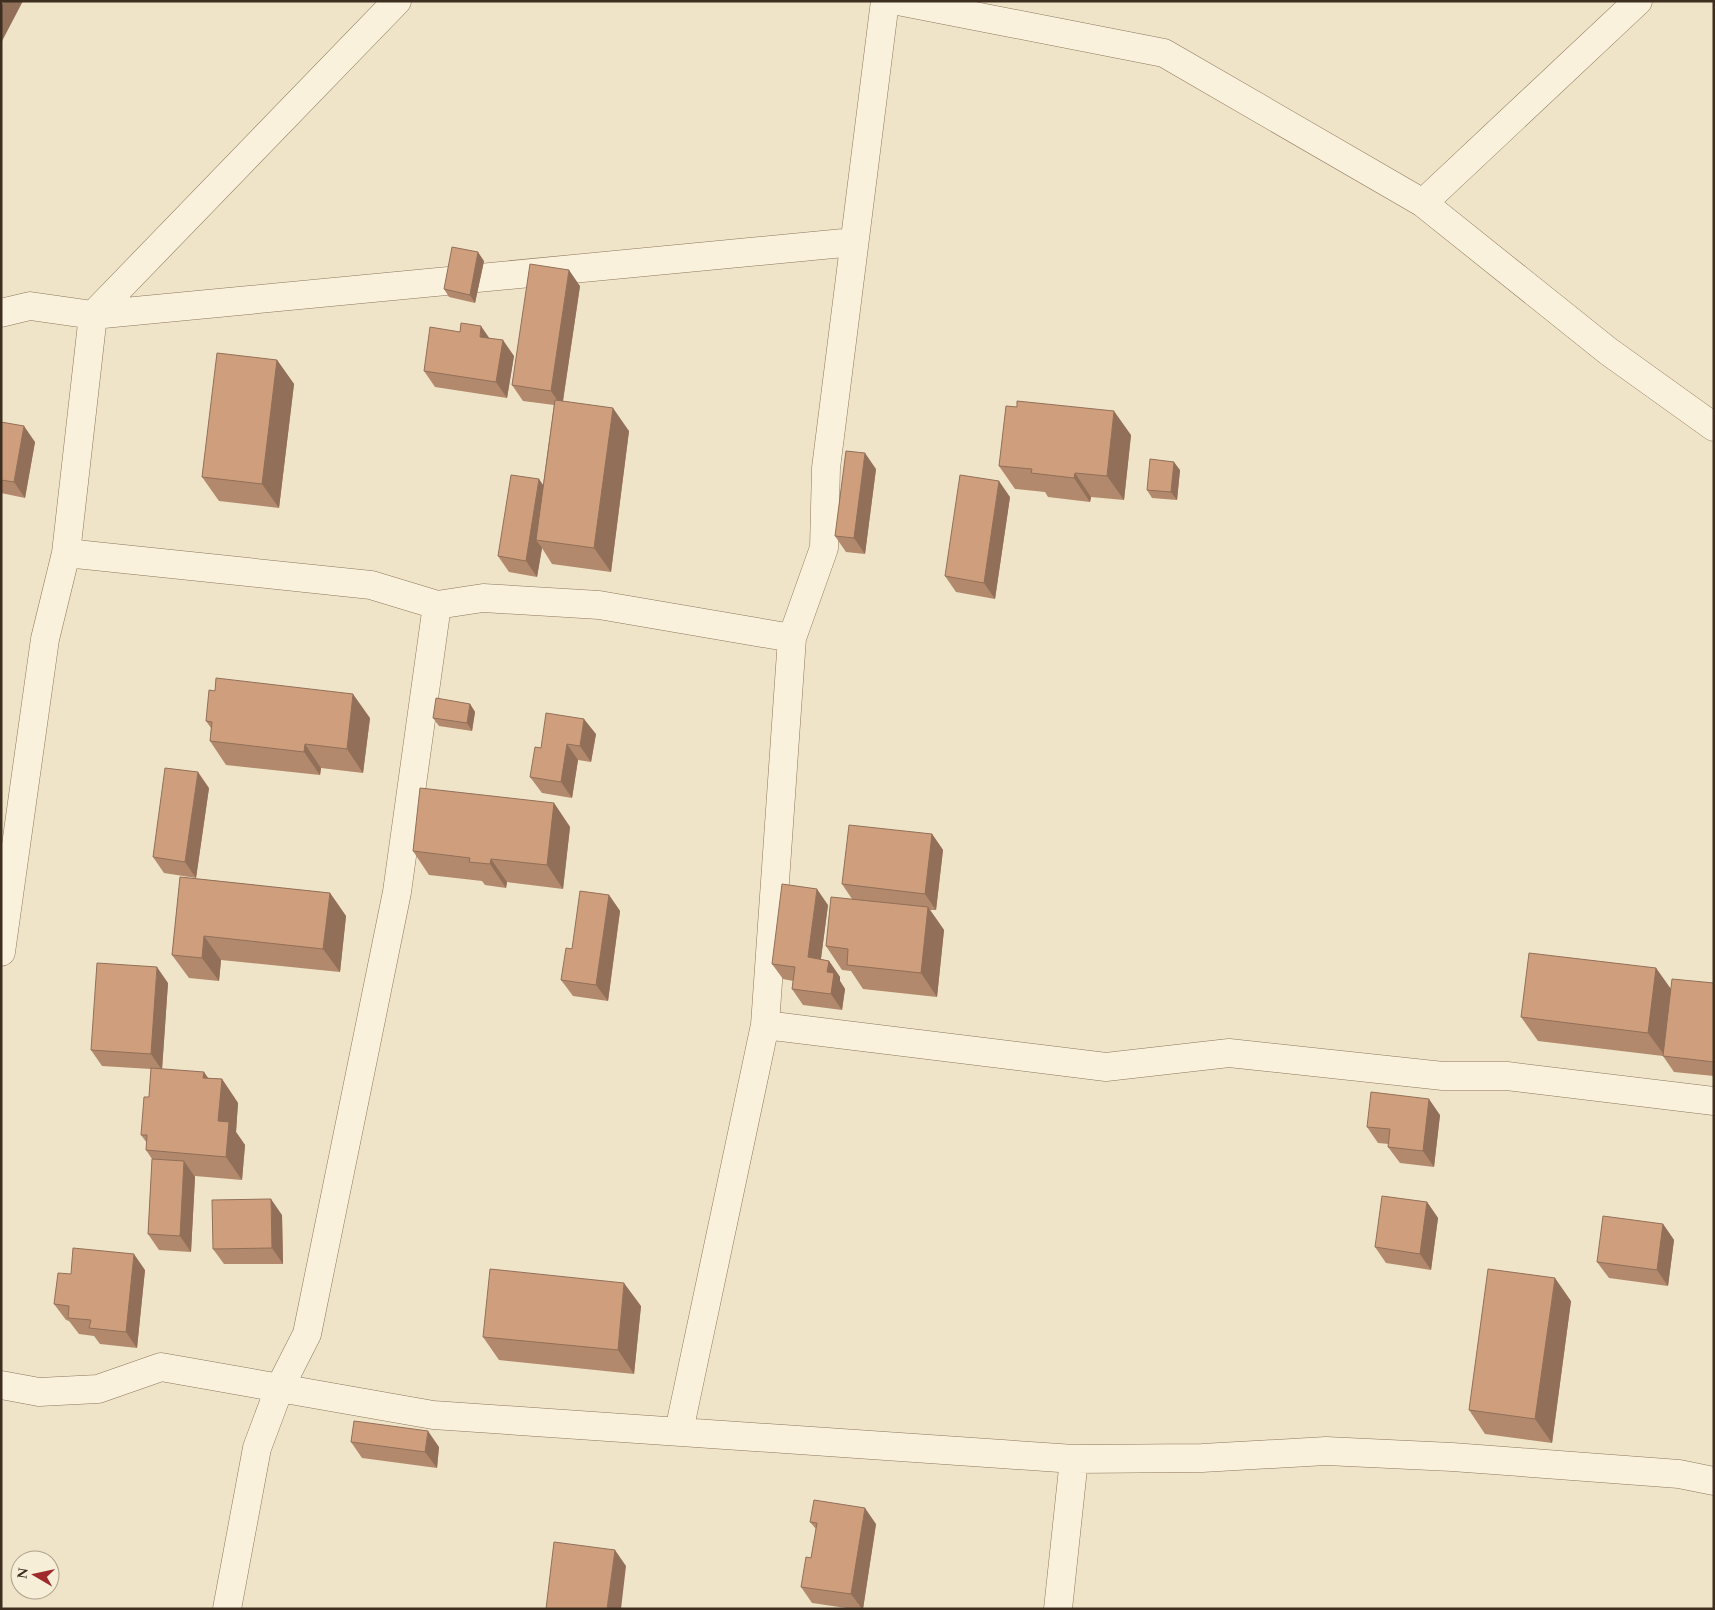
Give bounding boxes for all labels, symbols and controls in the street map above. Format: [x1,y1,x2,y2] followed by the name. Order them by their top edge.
[10,1550,60,1600] north arrow
[11,1566,34,1580] text: N

